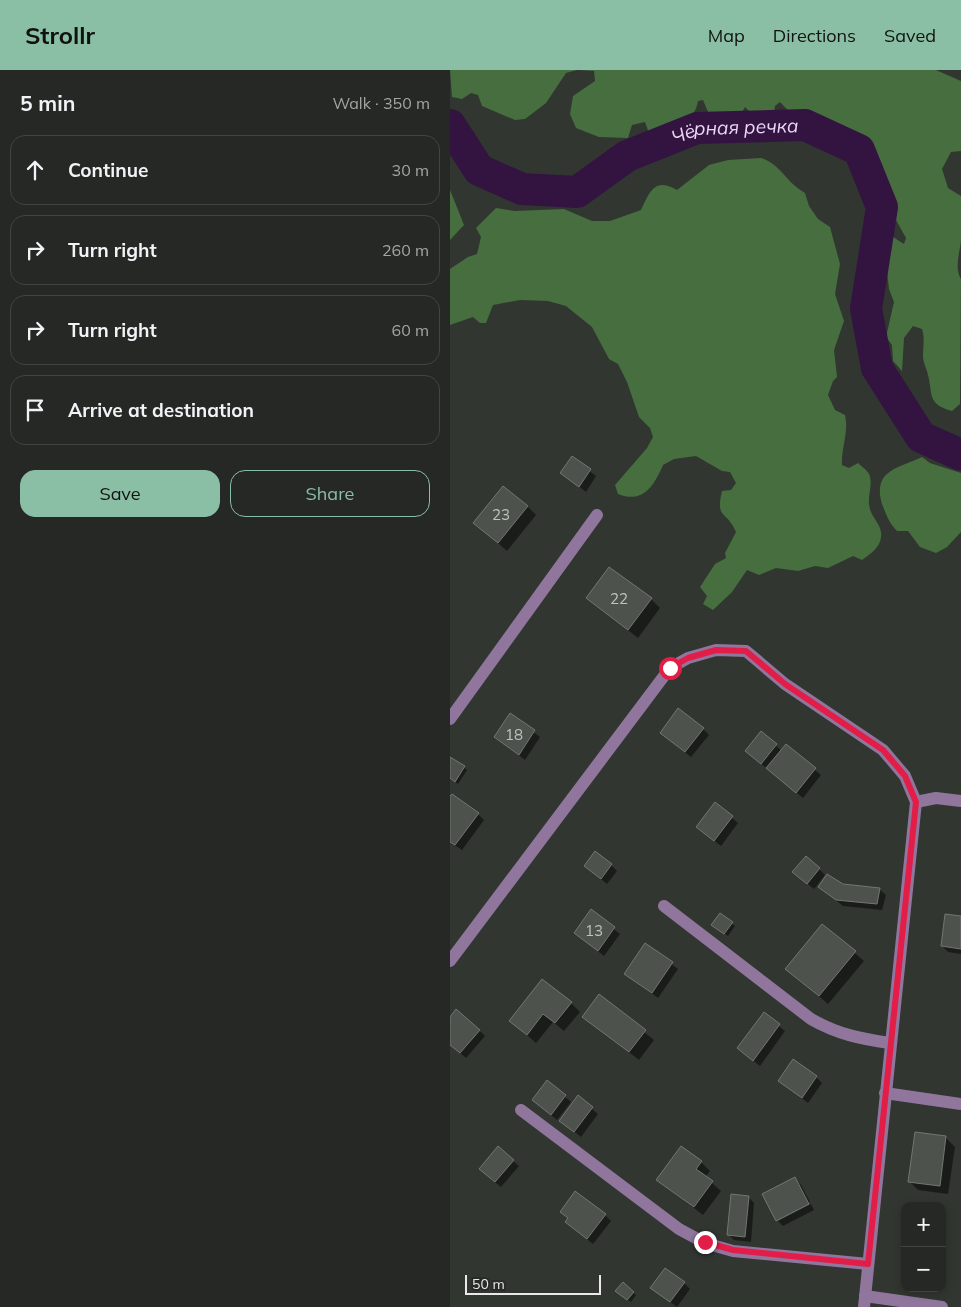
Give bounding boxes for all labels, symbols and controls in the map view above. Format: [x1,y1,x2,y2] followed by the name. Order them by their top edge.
[25,20,95,50] text: Strollr
[708,24,745,47] text: Map
[773,24,856,47] text: Directions
[884,24,936,47] text: Saved
[20,90,75,116] text: 5 min
[332,93,430,113] text: Walk · 350 m
[668,113,799,149] water label: Чёрная речка
[21,156,49,184] icon: ahead
[68,158,148,182] text: Continue
[392,160,429,180] text: 30 m
[21,236,49,264] icon: right
[68,238,157,262] text: Turn right
[382,240,429,260] text: 260 m
[21,316,49,344] icon: right
[68,318,157,342] text: Turn right
[392,320,429,340] text: 60 m
[21,396,49,424] icon: arrive
[68,398,254,422] text: Arrive at destination
[20,470,220,517] button: Save
[230,470,430,517] button: Share
[492,505,510,524] house number: 23
[610,589,628,608] house number: 22
[659,657,682,680] route start
[505,725,523,744] house number: 18
[585,921,603,940] house number: 13
[901,1202,946,1292] map controls
[901,1202,946,1247] button: +
[694,1231,717,1254] route end
[901,1247,946,1292] button: −
[465,1272,601,1295] scale bar
[472,1275,505,1293] text: 50 m

